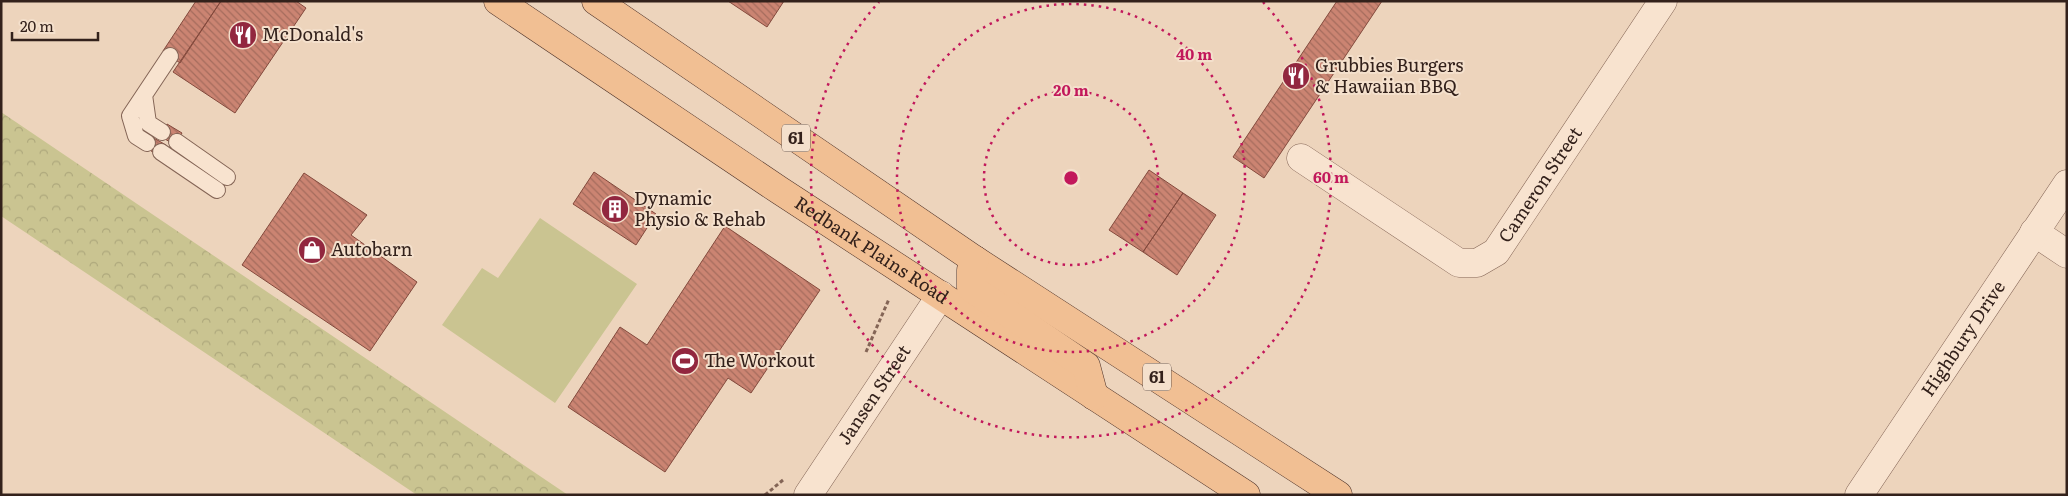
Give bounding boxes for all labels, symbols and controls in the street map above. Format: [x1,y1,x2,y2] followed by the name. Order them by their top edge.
[12,10,99,42] scale bar
[20,14,54,37] text: 20 m
[228,20,258,50] restaurant icon: McDonald's
[262,20,363,47] place label: McDonald's
[1176,42,1212,65] text: 40 m
[1315,51,1464,99] place label: Grubbies Burgers & Hawaiian BBQ
[1281,61,1311,91] restaurant icon: Grubbies Burgers & Hawaiian BBQ
[1053,78,1089,101] text: 20 m
[1491,120,1588,248] street label: Cameron Street
[782,125,810,152] road number: 61
[1313,165,1349,188] text: 60 m
[1062,169,1080,187] centre of rings
[634,184,766,232] place label: Dynamic Physio & Rehab
[790,189,955,310] street label: Redbank Plains Road
[600,194,630,224] building icon: Dynamic Physio & Rehab
[297,235,327,265] shop icon: Autobarn
[331,235,413,262] place label: Autobarn
[1914,275,2011,401] street label: Highbury Drive
[830,338,917,450] street label: Jansen Street
[670,346,700,376] sports icon: The Workout
[704,346,816,373] place label: The Workout
[1143,364,1171,391] road number: 61

